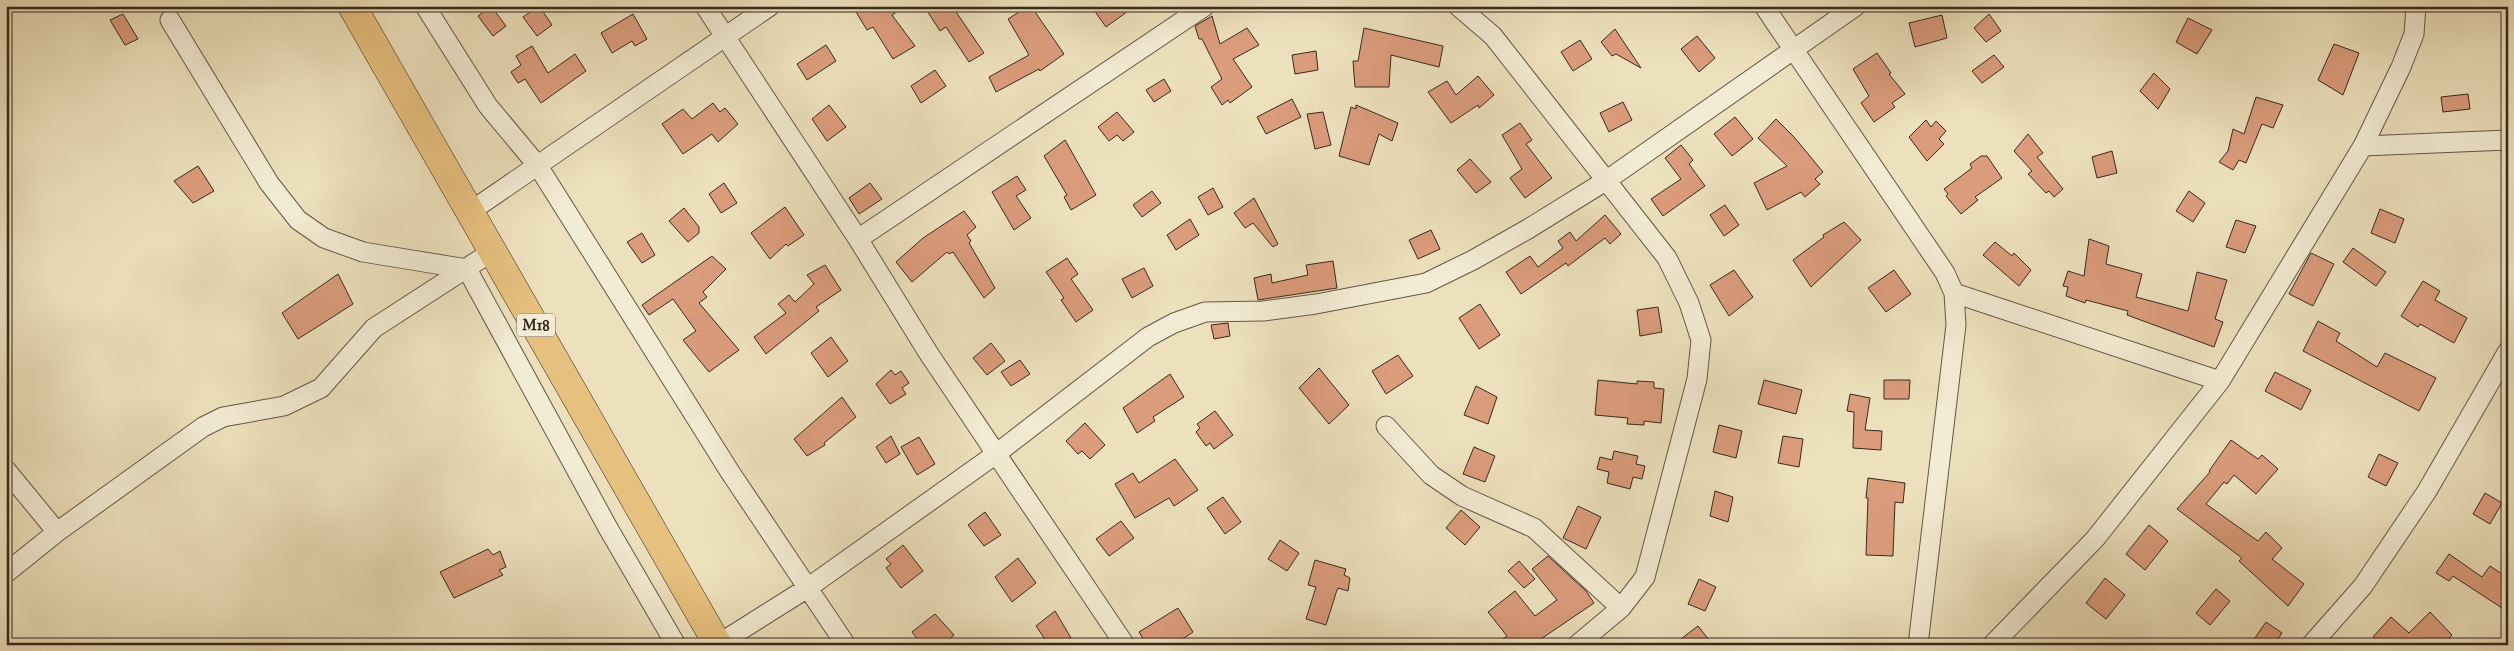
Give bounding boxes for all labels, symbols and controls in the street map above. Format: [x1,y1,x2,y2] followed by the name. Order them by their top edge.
[517,314,555,336] road number: M18

